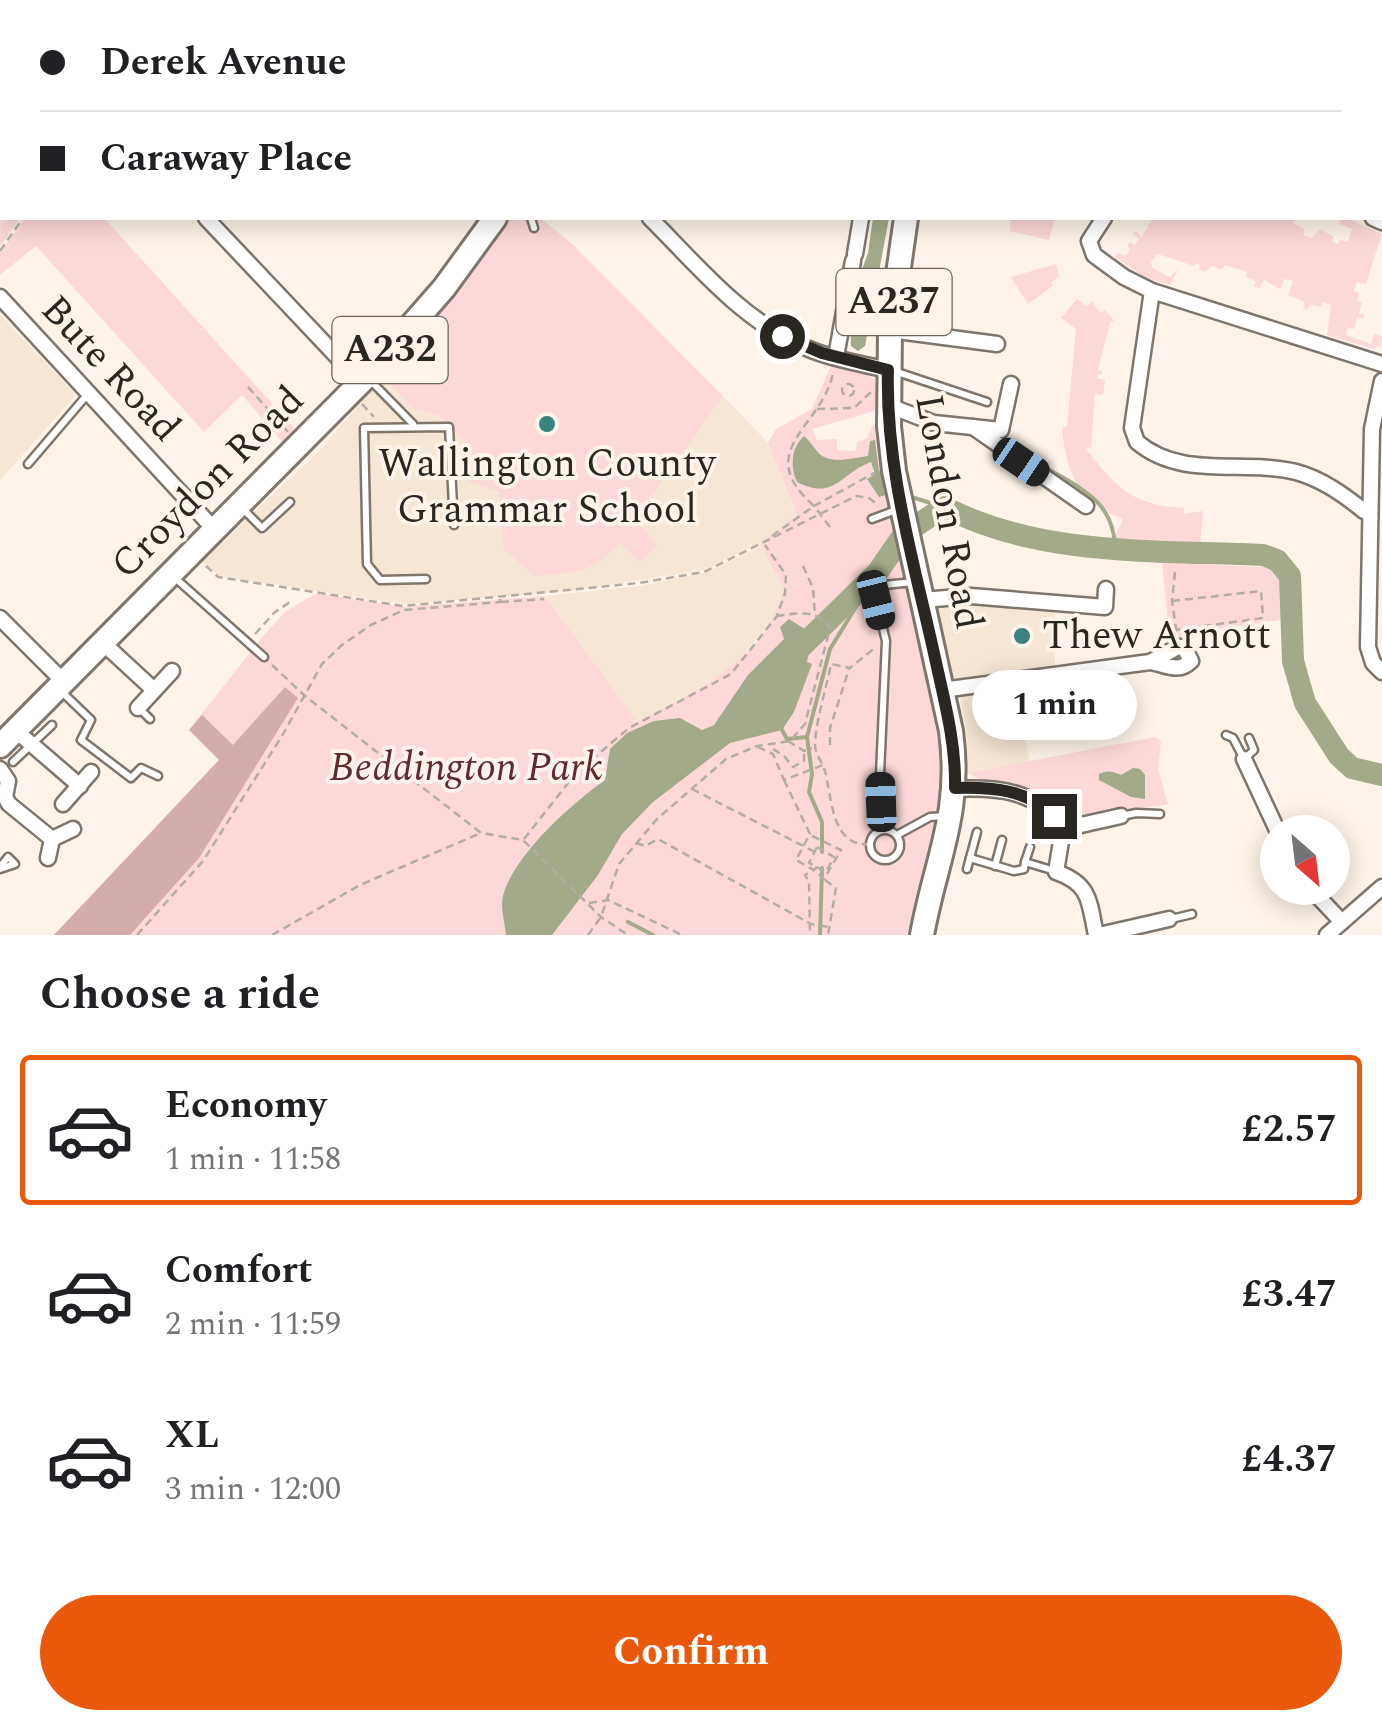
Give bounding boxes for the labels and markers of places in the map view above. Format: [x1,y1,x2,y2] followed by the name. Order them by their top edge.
[536,413,558,435] marker: Wallington County Grammar School
[378,434,718,541] place label: Wallington County Grammar School
[1042,606,1271,667] place label: Thew Arnott
[1011,625,1033,647] marker: Thew Arnott

